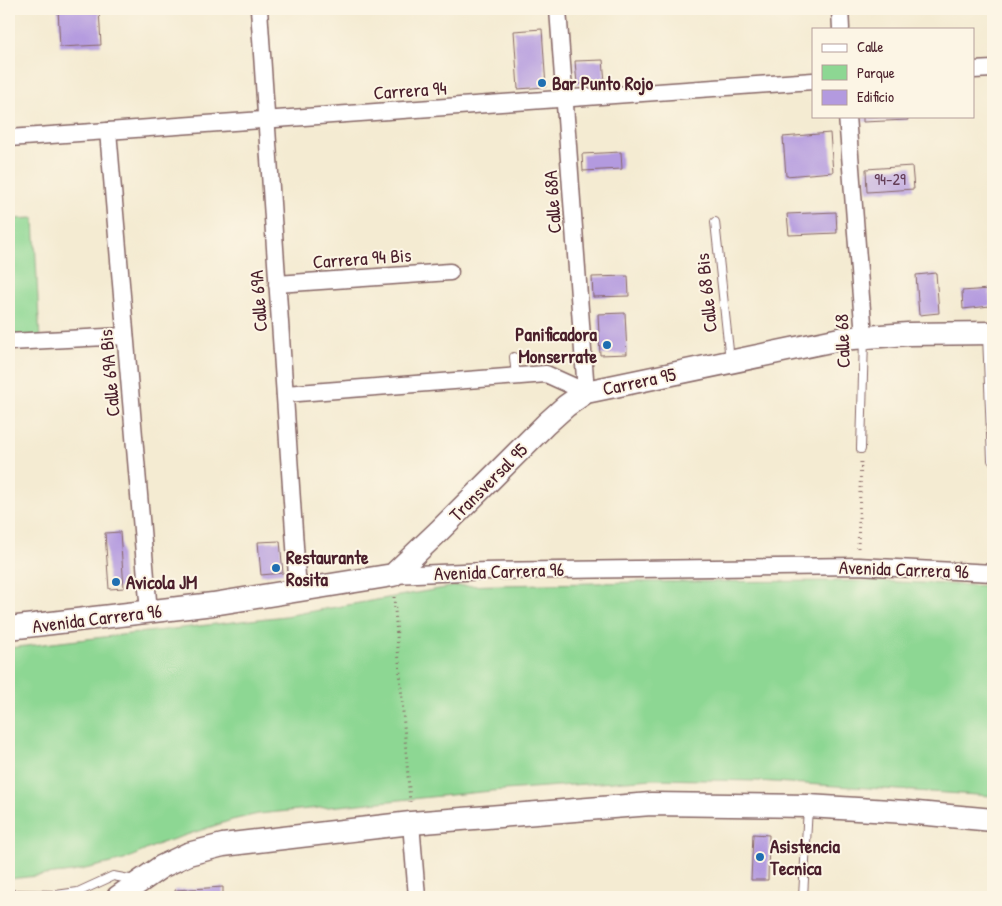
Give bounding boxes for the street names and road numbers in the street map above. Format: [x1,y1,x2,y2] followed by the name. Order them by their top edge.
[373,74,447,106] street label: Carrera 94
[537,170,567,234] street label: Calle 68A
[312,242,412,274] street label: Carrera 94 Bis
[689,252,723,334] street label: Calle 68 Bis
[243,269,273,333] street label: Calle 69A
[828,314,856,368] street label: Calle 68
[92,328,126,418] street label: Calle 69A Bis
[600,361,678,401] street label: Carrera 95
[443,437,533,527] street label: Transversal 95
[838,554,970,584] street label: Avenida Carrera 96
[433,556,565,586] street label: Avenida Carrera 96
[31,597,163,639] street label: Avenida Carrera 96

